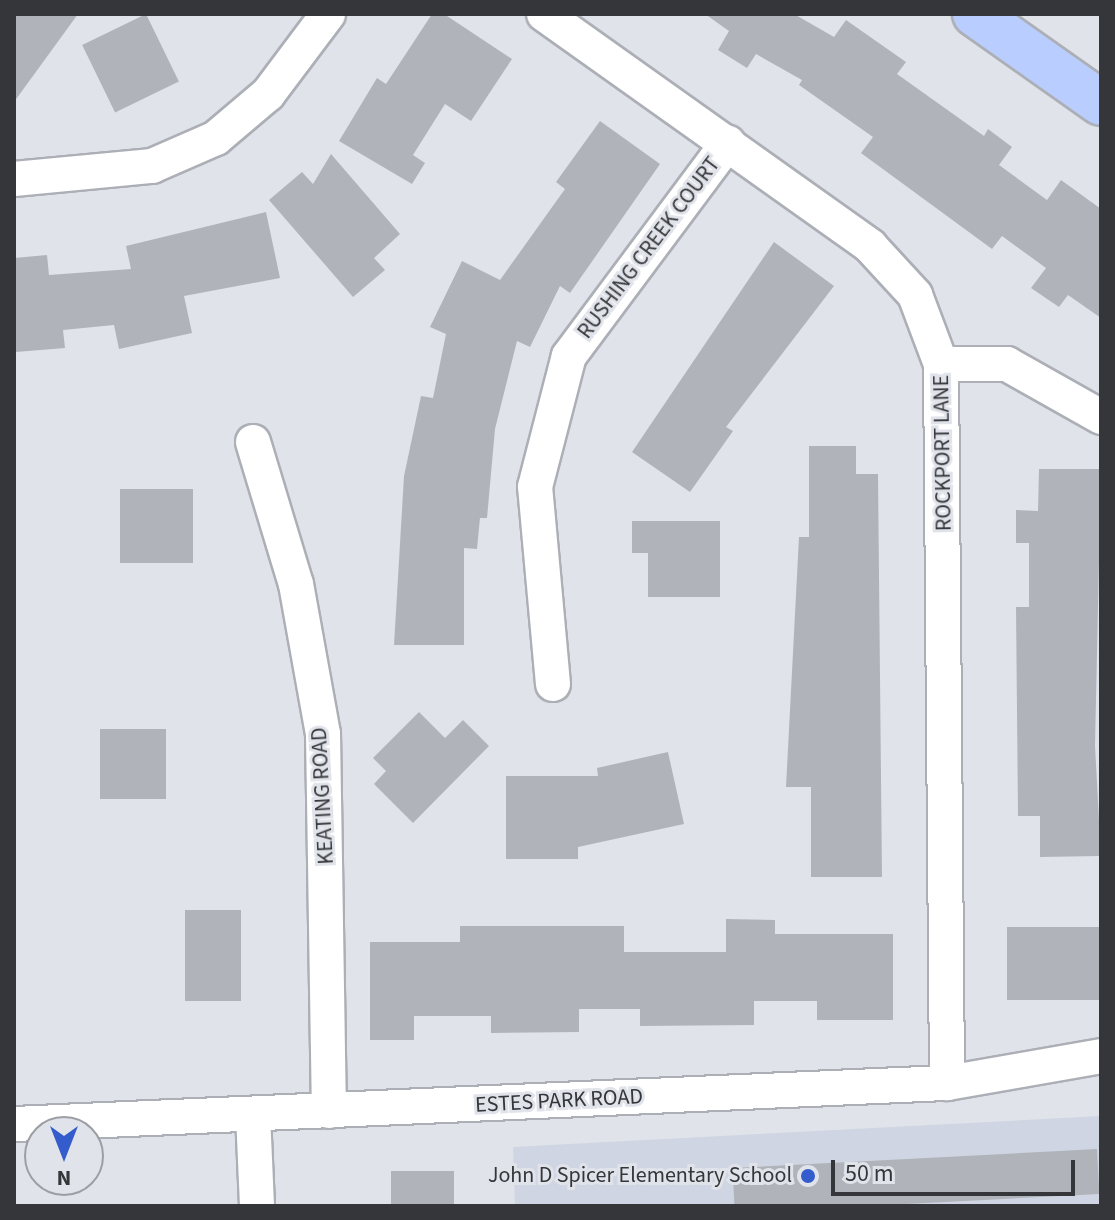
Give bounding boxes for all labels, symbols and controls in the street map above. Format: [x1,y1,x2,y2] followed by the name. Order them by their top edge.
[572,152,726,344] street label: RUSHING CREEK COURT
[928,375,958,531] street label: ROCKPORT LANE
[306,727,340,865] street label: KEATING ROAD
[474,1083,644,1119] street label: ESTES PARK ROAD
[24,1116,104,1196] north arrow
[835,1144,1079,1194] scale bar
[845,1156,894,1191] text: 50 m
[57,1162,71,1194] text: N
[488,1163,792,1189] place label: John D Spicer Elementary School
[799,1167,817,1185] marker: John D Spicer Elementary School

